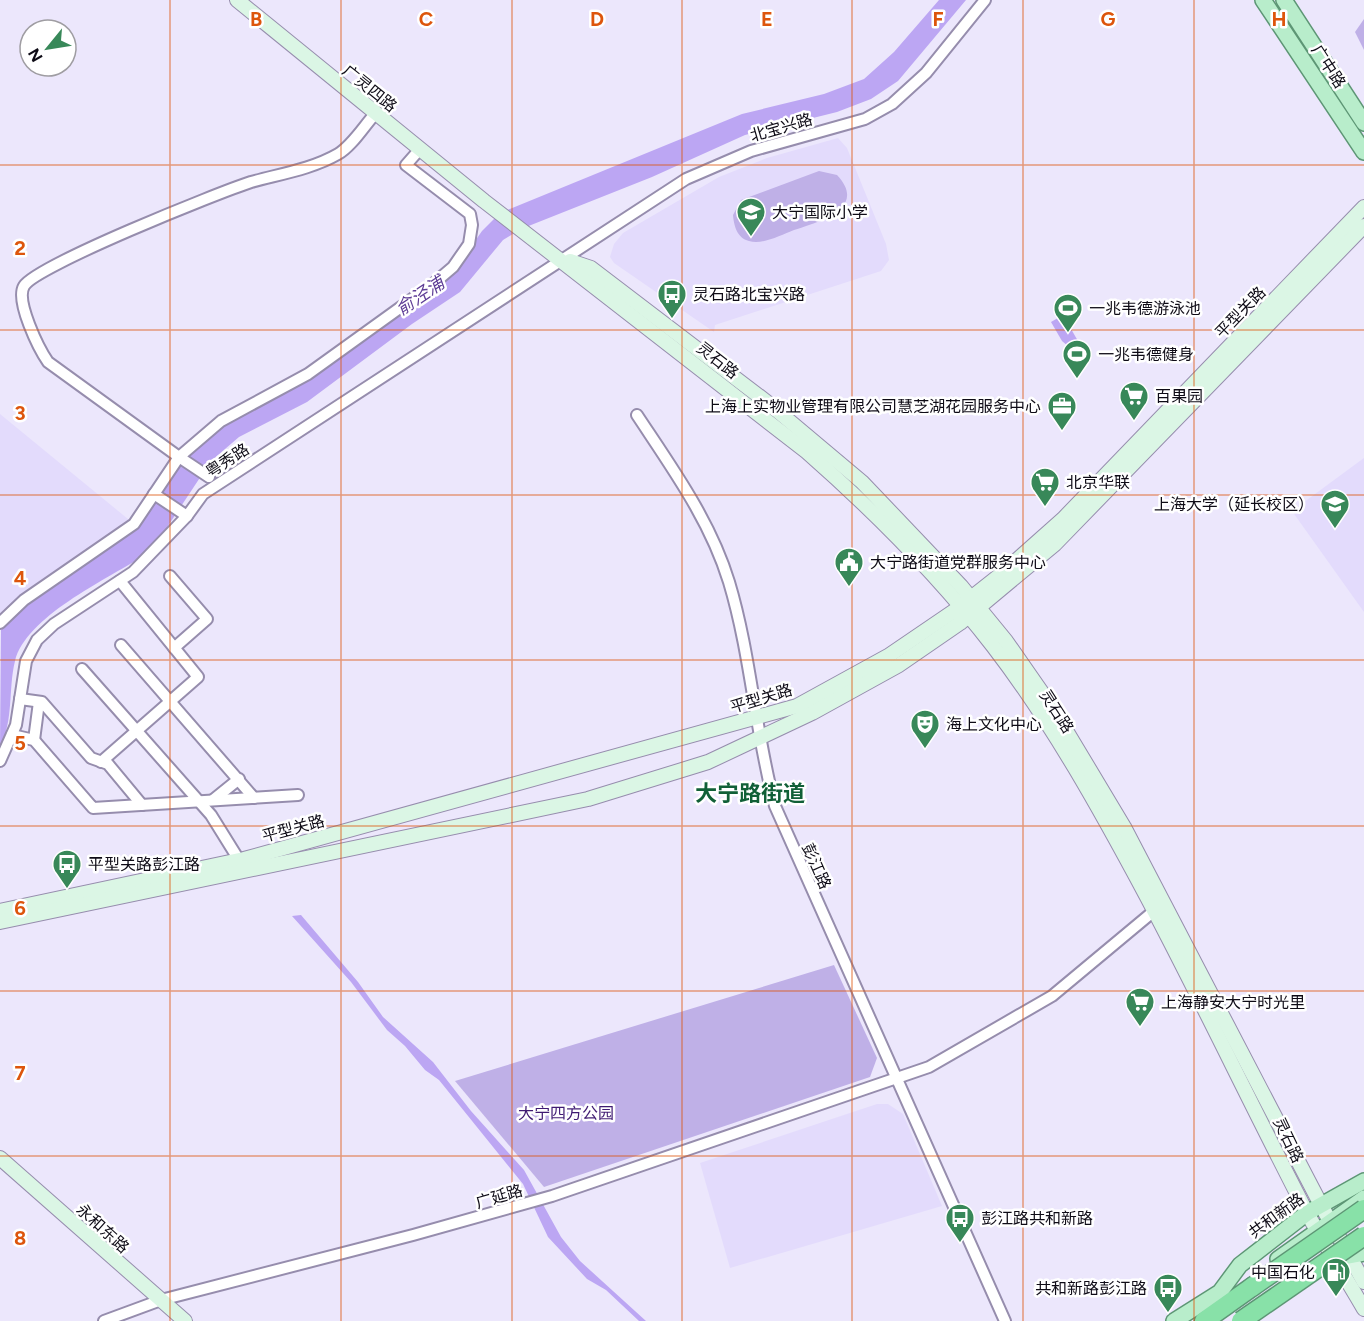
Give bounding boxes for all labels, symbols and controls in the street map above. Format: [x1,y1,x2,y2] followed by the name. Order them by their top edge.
[250,7,262,31] text: B
[419,7,433,31] text: C
[590,7,604,31] text: D
[761,7,773,31] text: E
[932,7,944,31] text: F
[1101,7,1116,31] text: G
[1272,7,1287,31] text: H
[18,18,78,78] north arrow
[1308,41,1350,92] street label: 广中路
[24,45,47,65] text: N
[339,61,401,116] street label: 广灵四路
[748,110,815,145] street label: 北宝兴路
[735,196,767,238] school or university icon: 大宁国际小学
[772,203,868,222] place label: 大宁国际小学
[14,236,26,260] text: 2
[391,270,451,320] water label: 俞泾浦
[656,278,688,320] bus stop icon: 灵石路北宝兴路
[1211,283,1269,342] street label: 平型关路
[693,285,805,304] place label: 灵石路北宝兴路
[1052,292,1084,334] sports icon: 一兆韦德游泳池
[1089,299,1201,318] place label: 一兆韦德游泳池
[693,338,742,383] street label: 灵石路
[1061,338,1093,380] sports icon: 一兆韦德健身
[1098,345,1194,364] place label: 一兆韦德健身
[1118,380,1150,422] supermarket icon: 百果园
[1155,387,1203,406] place label: 百果园
[1046,390,1078,432] office icon: 上海上实物业管理有限公司慧芝湖花园服务中心
[705,397,1041,416] place label: 上海上实物业管理有限公司慧芝湖花园服务中心
[14,401,26,425] text: 3
[202,439,253,481] street label: 粤秀路
[1029,466,1061,508] supermarket icon: 北京华联
[1066,473,1130,492] place label: 北京华联
[1319,488,1351,530] school or university icon: 上海大学（延长校区）
[1154,495,1314,514] place label: 上海大学（延长校区）
[833,546,865,588] public building icon: 大宁路街道党群服务中心
[870,553,1046,572] place label: 大宁路街道党群服务中心
[14,566,27,590] text: 4
[728,680,795,717] street label: 平型关路
[1036,686,1078,737] street label: 灵石路
[909,708,941,750] theatre icon: 海上文化中心
[946,715,1042,734] place label: 海上文化中心
[14,731,26,755] text: 5
[695,780,805,807] district label: 大宁路街道
[260,811,327,846] street label: 平型关路
[798,840,835,892] street label: 彭江路
[51,848,83,890] bus stop icon: 平型关路彭江路
[88,855,200,874] place label: 平型关路彭江路
[14,896,26,920] text: 6
[1124,986,1156,1028] supermarket icon: 上海静安大宁时光里
[1161,993,1305,1012] place label: 上海静安大宁时光里
[14,1061,26,1085] text: 7
[518,1104,614,1123] park label: 大宁四方公园
[1269,1114,1308,1166] street label: 灵石路
[473,1181,525,1212] street label: 广延路
[1245,1189,1308,1242] street label: 共和新路
[73,1200,133,1257] street label: 永和东路
[944,1202,976,1244] bus stop icon: 彭江路共和新路
[981,1209,1093,1228] place label: 彭江路共和新路
[14,1226,26,1250] text: 8
[1320,1256,1352,1298] fuel station icon: 中国石化
[1251,1263,1315,1282] place label: 中国石化
[1152,1272,1184,1314] bus stop icon: 共和新路彭江路
[1035,1279,1147,1298] place label: 共和新路彭江路

